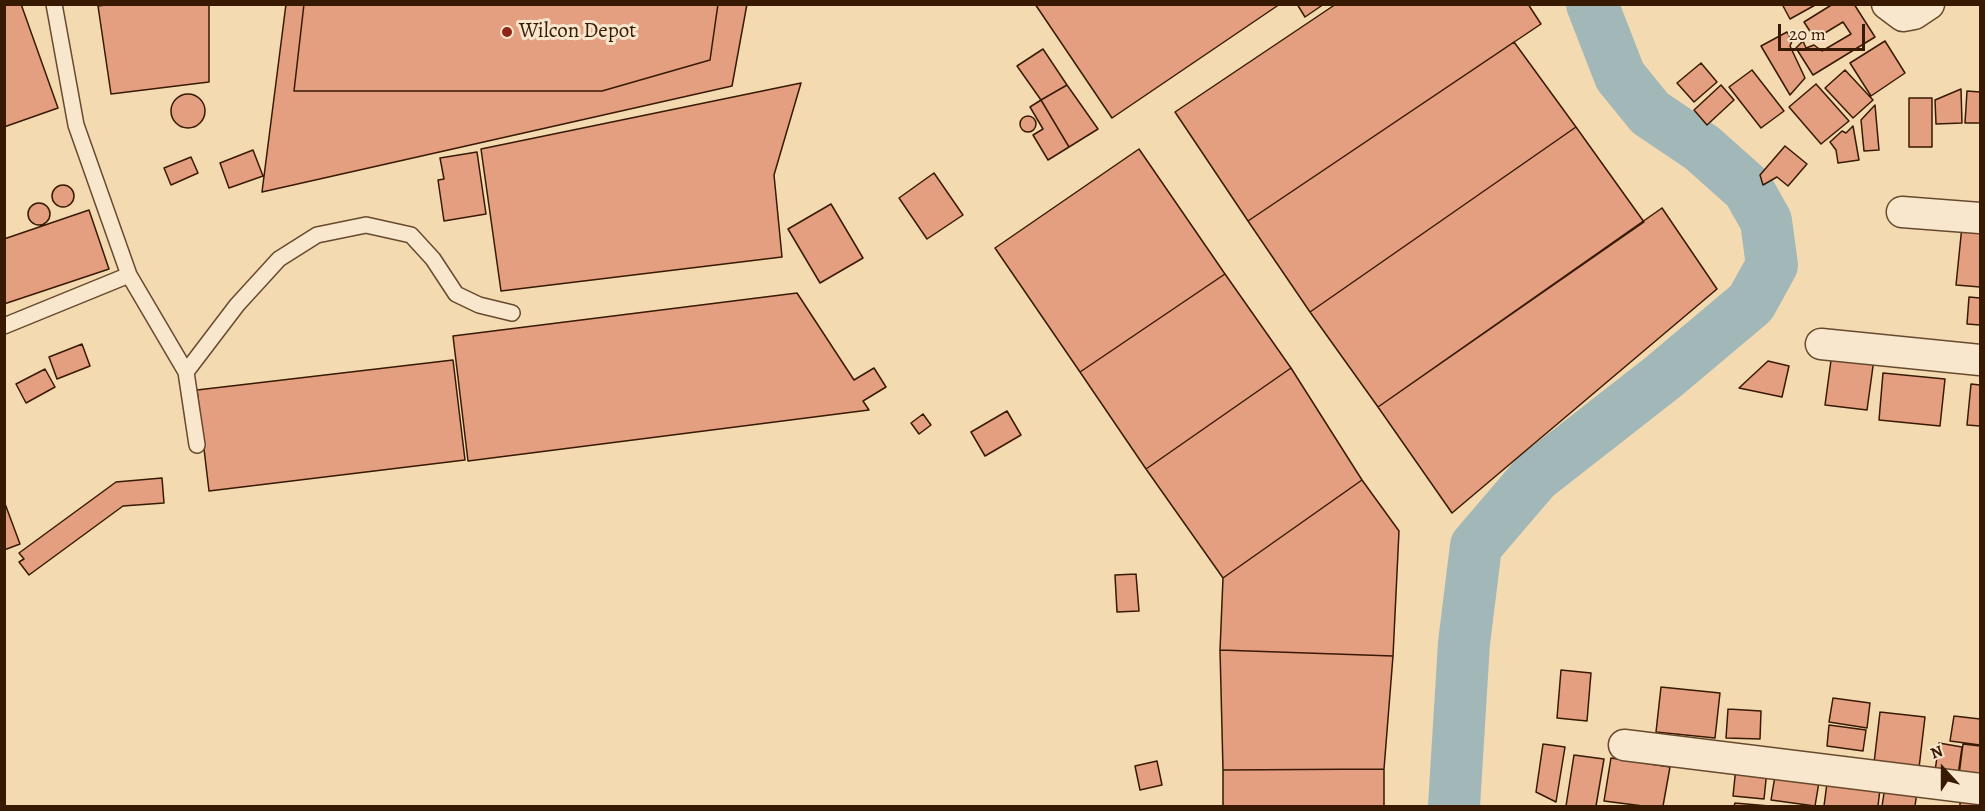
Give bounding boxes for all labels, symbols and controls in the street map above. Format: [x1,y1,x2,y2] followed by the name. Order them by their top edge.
[1781,12,1868,50] scale bar
[519,19,636,45] place label: Wilcon Depot
[1789,22,1826,46] text: 20 m
[500,25,514,39] marker: Wilcon Depot
[1913,739,1973,799] north arrow
[1927,740,1946,765] text: N

